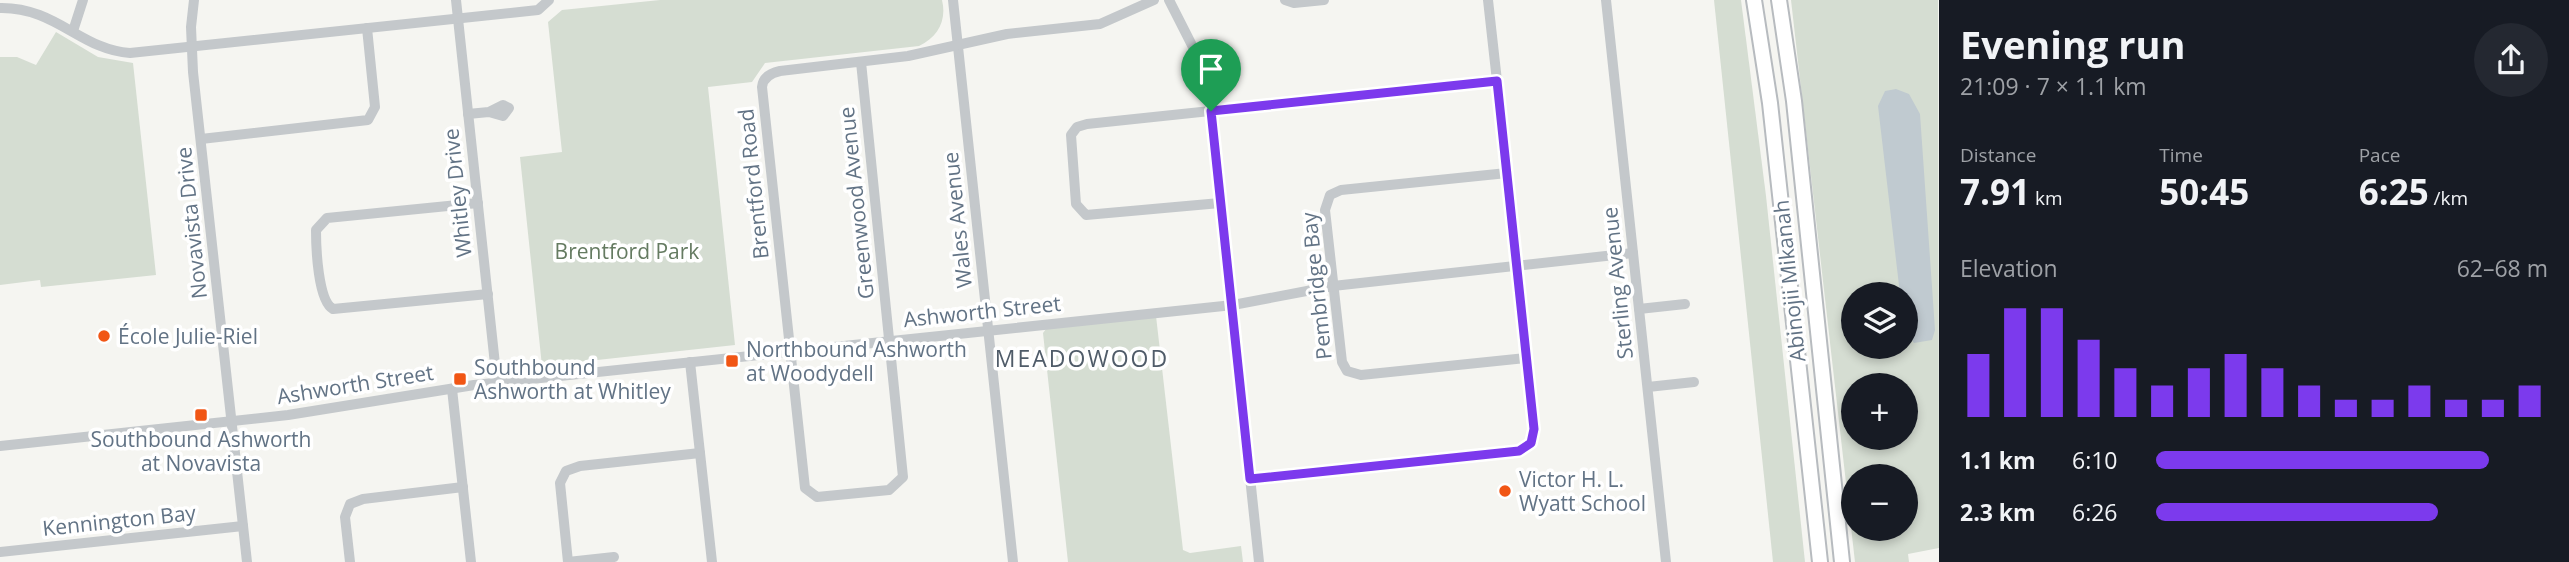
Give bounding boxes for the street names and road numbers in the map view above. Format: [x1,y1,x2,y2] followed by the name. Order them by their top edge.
[832,105,880,301] street label: Greenwood Avenue
[731,107,775,261] street label: Brentford Road
[436,127,478,259] street label: Whitley Drive
[169,146,213,300] street label: Novavista Drive
[936,151,978,289] street label: Wales Avenue
[1767,199,1811,363] street label: Abinojii Mikanah
[1595,206,1639,360] street label: Sterling Avenue
[1294,211,1338,361] street label: Pembridge Bay
[902,289,1062,333] street label: Ashworth Street
[275,358,435,410] street label: Ashworth Street
[41,498,198,542] street label: Kennington Bay

